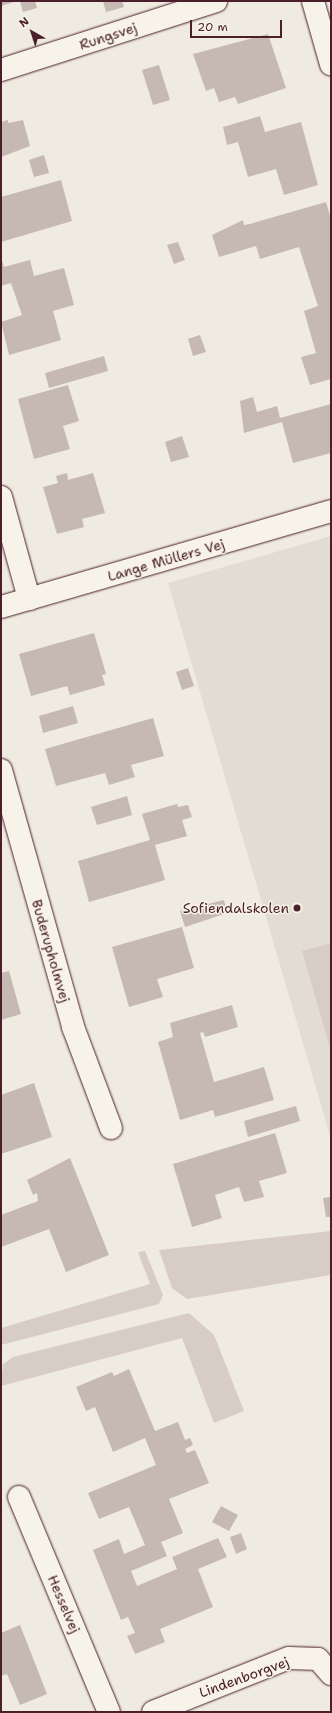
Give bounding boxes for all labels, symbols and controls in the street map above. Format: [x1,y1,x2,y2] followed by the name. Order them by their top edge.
[12,12,52,52] north arrow
[192,12,284,38] scale bar
[16,14,32,31] text: N
[77,19,139,53] street label: Rungsvej
[197,19,228,35] text: 20 m
[106,535,226,585] street label: Lange Müllers Vej
[28,898,74,1004] street label: Buderupholmvej
[183,900,289,916] place label: Sofiendalskolen
[292,903,302,913] marker: Sofiendalskolen
[44,1572,84,1636] street label: Hesselvej
[197,1653,291,1701] street label: Lindenborgvej

